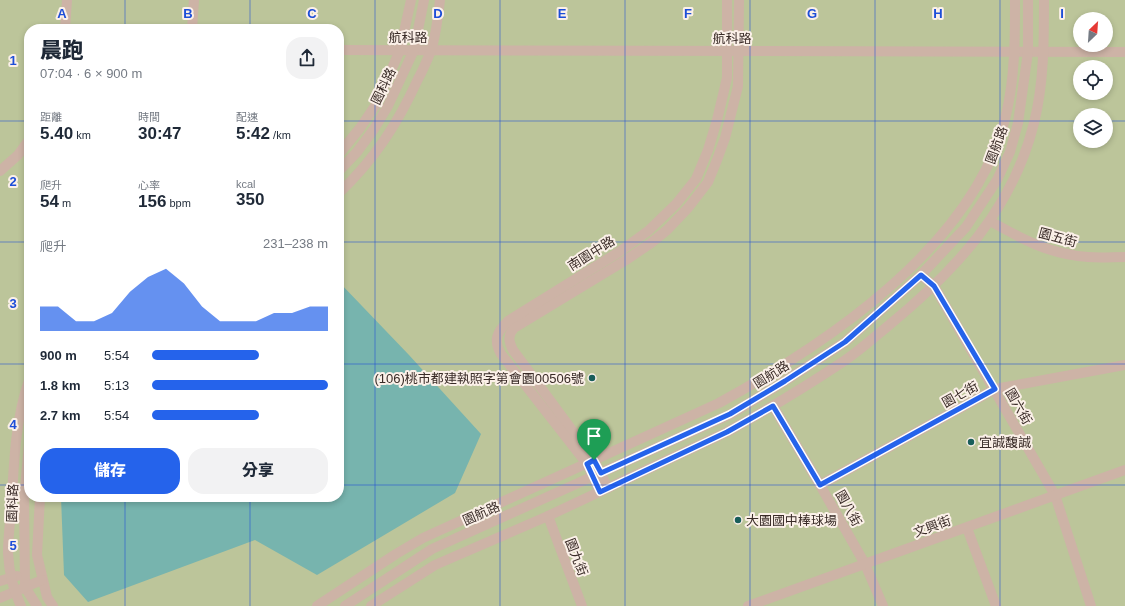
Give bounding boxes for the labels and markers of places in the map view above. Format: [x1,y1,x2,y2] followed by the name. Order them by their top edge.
[375,371,584,386] place label: (106)桃市都建執照字第會園00506號
[587,373,597,383] marker: (106)桃市都建執照字第會園00506號
[577,419,611,460] pin
[979,435,1031,450] place label: 宜誠馥誠
[966,437,976,447] marker: 宜誠馥誠
[746,513,837,528] place label: 大園國中棒球場
[733,515,743,525] marker: 大園國中棒球場

